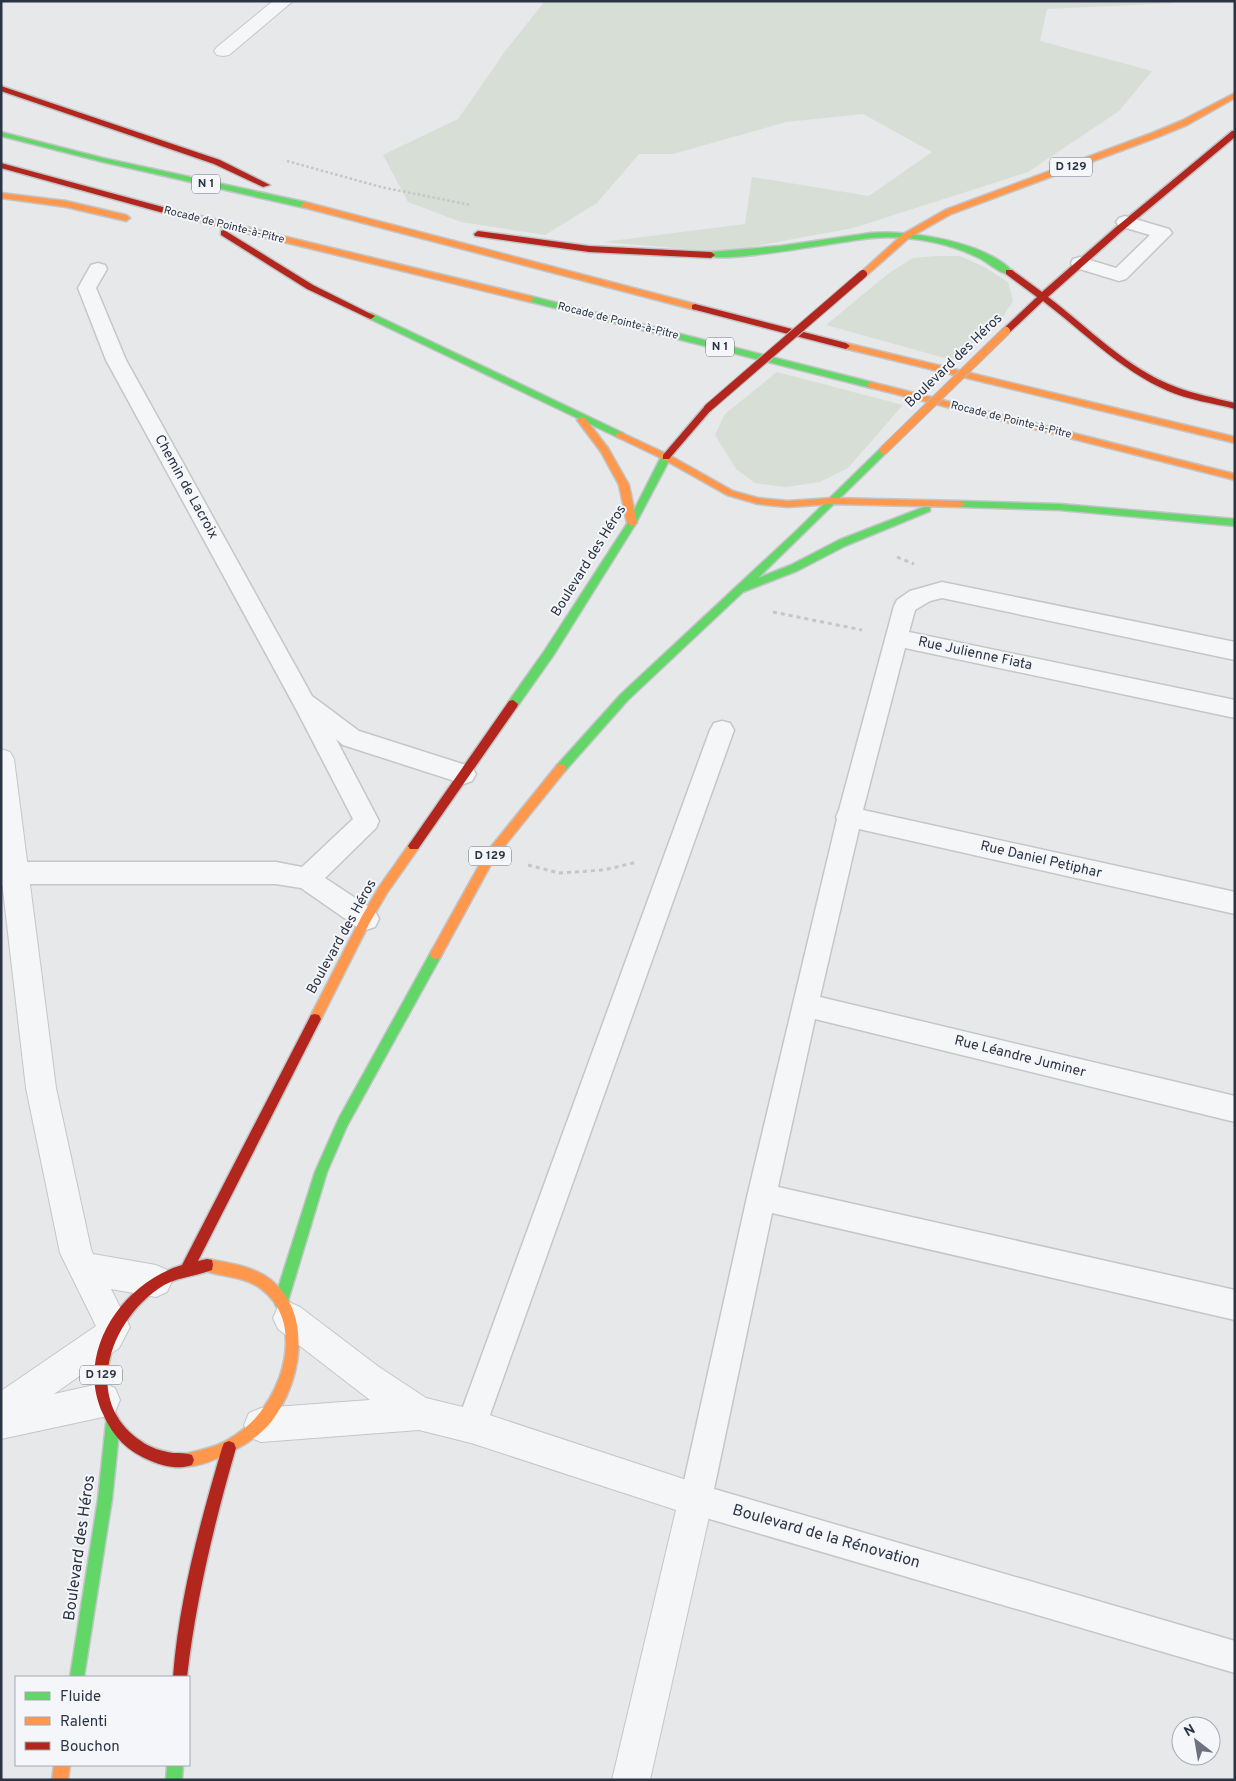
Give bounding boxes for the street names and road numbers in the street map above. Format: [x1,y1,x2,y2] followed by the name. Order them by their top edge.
[1050,158,1092,176] road number: D 129
[192,174,220,193] road number: N 1
[162,203,286,247] street label: Rocade de Pointe-à-Pitre
[556,299,680,343] street label: Rocade de Pointe-à-Pitre
[902,310,1006,412] street label: Boulevard des Héros
[706,338,734,357] road number: N 1
[949,398,1073,442] street label: Rocade de Pointe-à-Pitre
[150,432,222,542] street label: Chemin de Lacroix
[548,502,630,620] street label: Boulevard des Héros
[916,634,1034,674] street label: Rue Julienne Fiata
[979,838,1104,882] street label: Rue Daniel Petiphar
[469,846,511,866] road number: D 129
[303,877,381,997] street label: Boulevard des Héros
[953,1032,1088,1082] street label: Rue Léandre Juminer
[80,1366,122,1384] road number: D 129
[60,1474,100,1622] street label: Boulevard des Héros
[730,1501,922,1573] street label: Boulevard de la Rénovation

